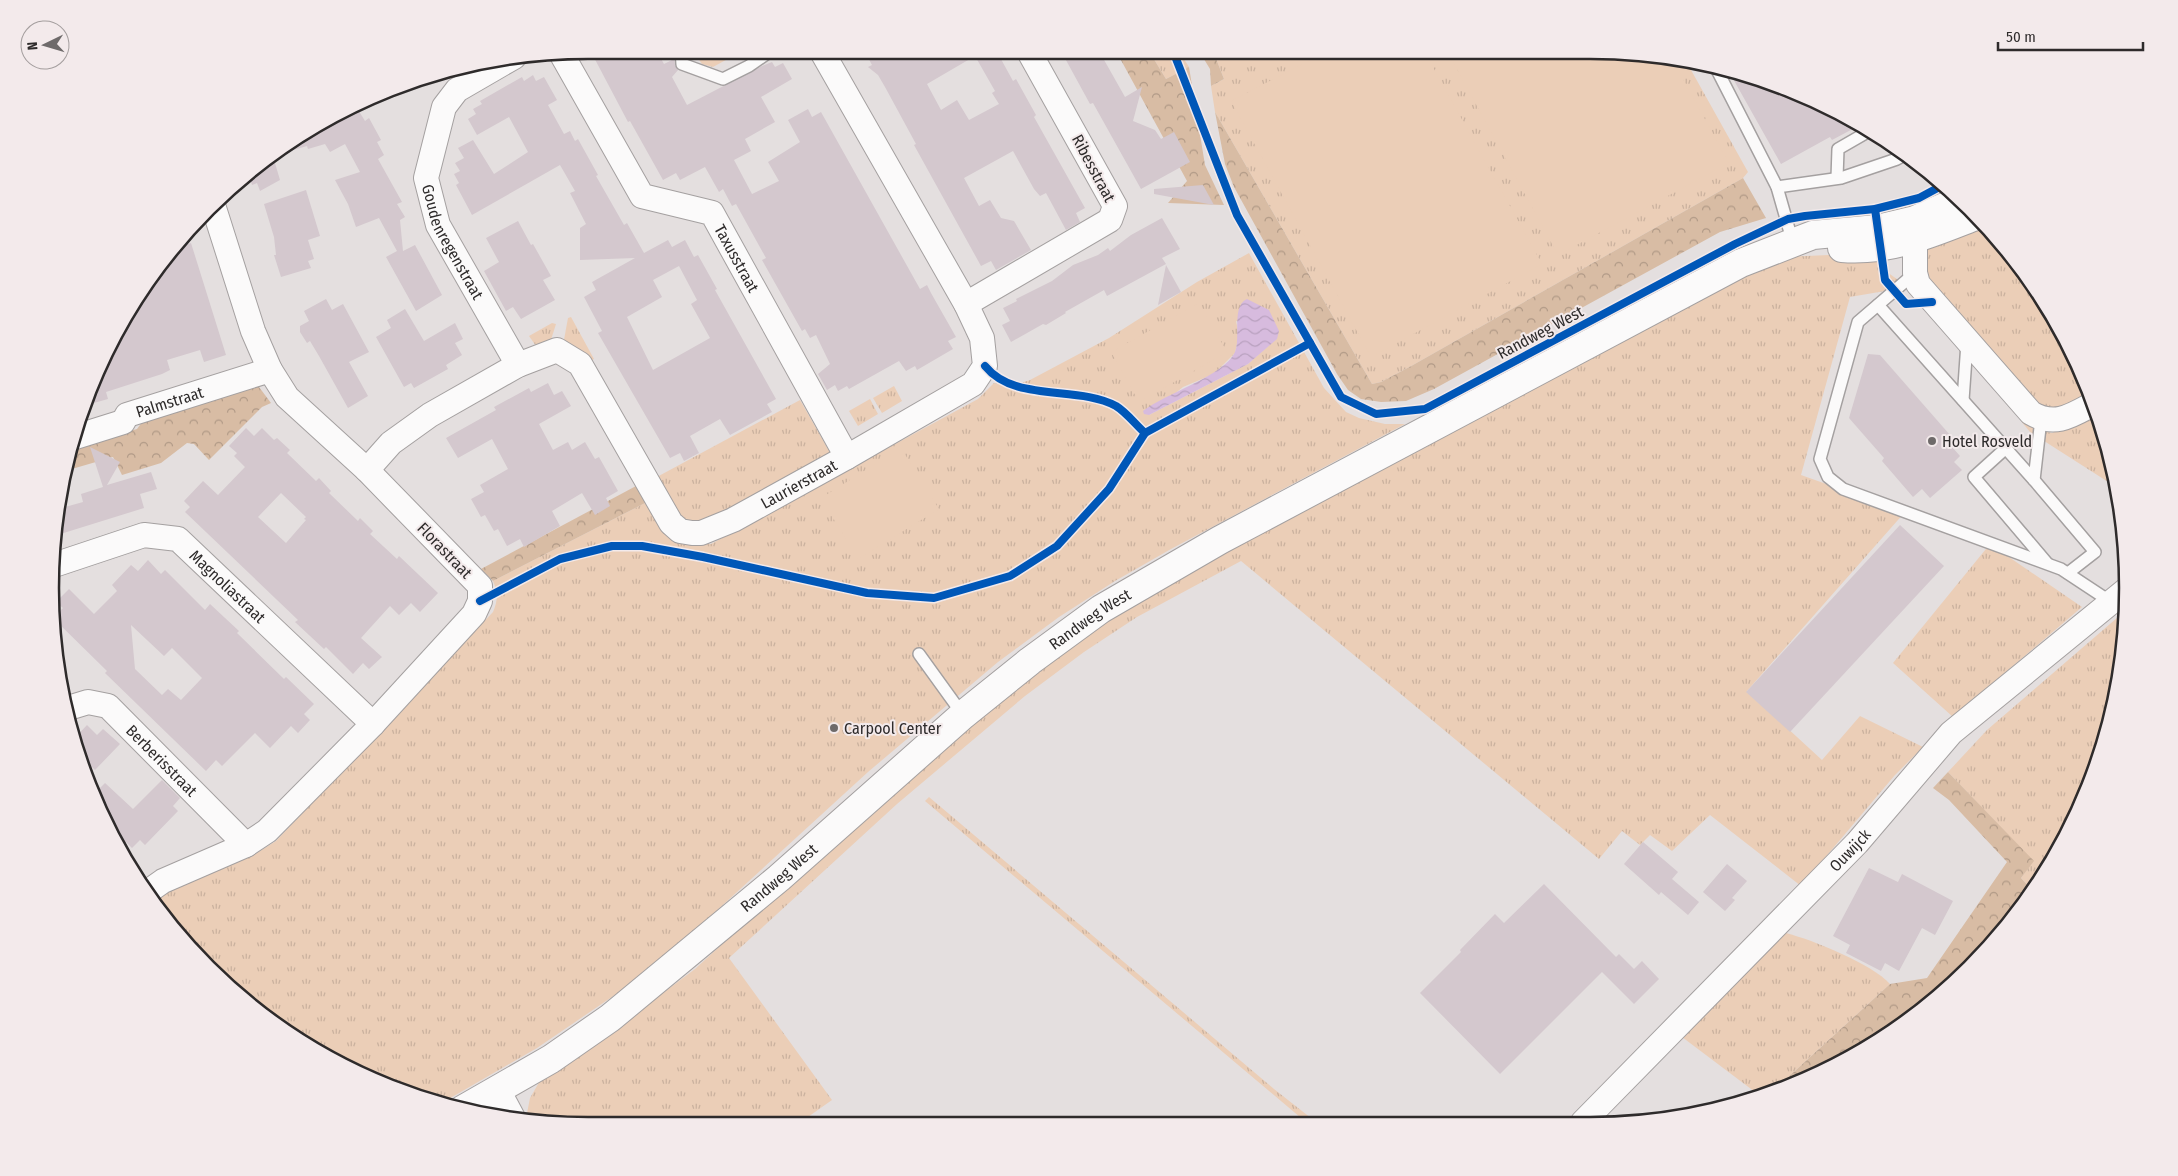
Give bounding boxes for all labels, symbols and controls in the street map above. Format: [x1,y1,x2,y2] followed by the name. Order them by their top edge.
[20,20,70,70] north arrow
[1998,20,2143,52] scale bar
[2006,28,2036,46] text: 50 m
[24,41,41,51] text: N
[1068,131,1120,206] street label: Ribesstraat
[418,182,488,303] street label: Goudenregenstraat
[710,221,763,296] street label: Taxusstraat
[1494,301,1587,363] street label: Randweg West
[133,382,206,422] street label: Palmstraat
[1942,432,2032,451] place label: Hotel Rosveld
[1926,435,1938,447] marker: Hotel Rosveld
[757,455,841,513] street label: Laurierstraat
[413,518,476,583] street label: Florastraat
[186,546,270,628] street label: Magnoliastraat
[1045,584,1135,654] street label: Randweg West
[844,719,942,738] place label: Carpool Center
[122,721,202,801] street label: Berberisstraat
[828,722,840,734] marker: Carpool Center
[1826,825,1875,875] street label: Ouwijck
[737,839,822,916] street label: Randweg West

